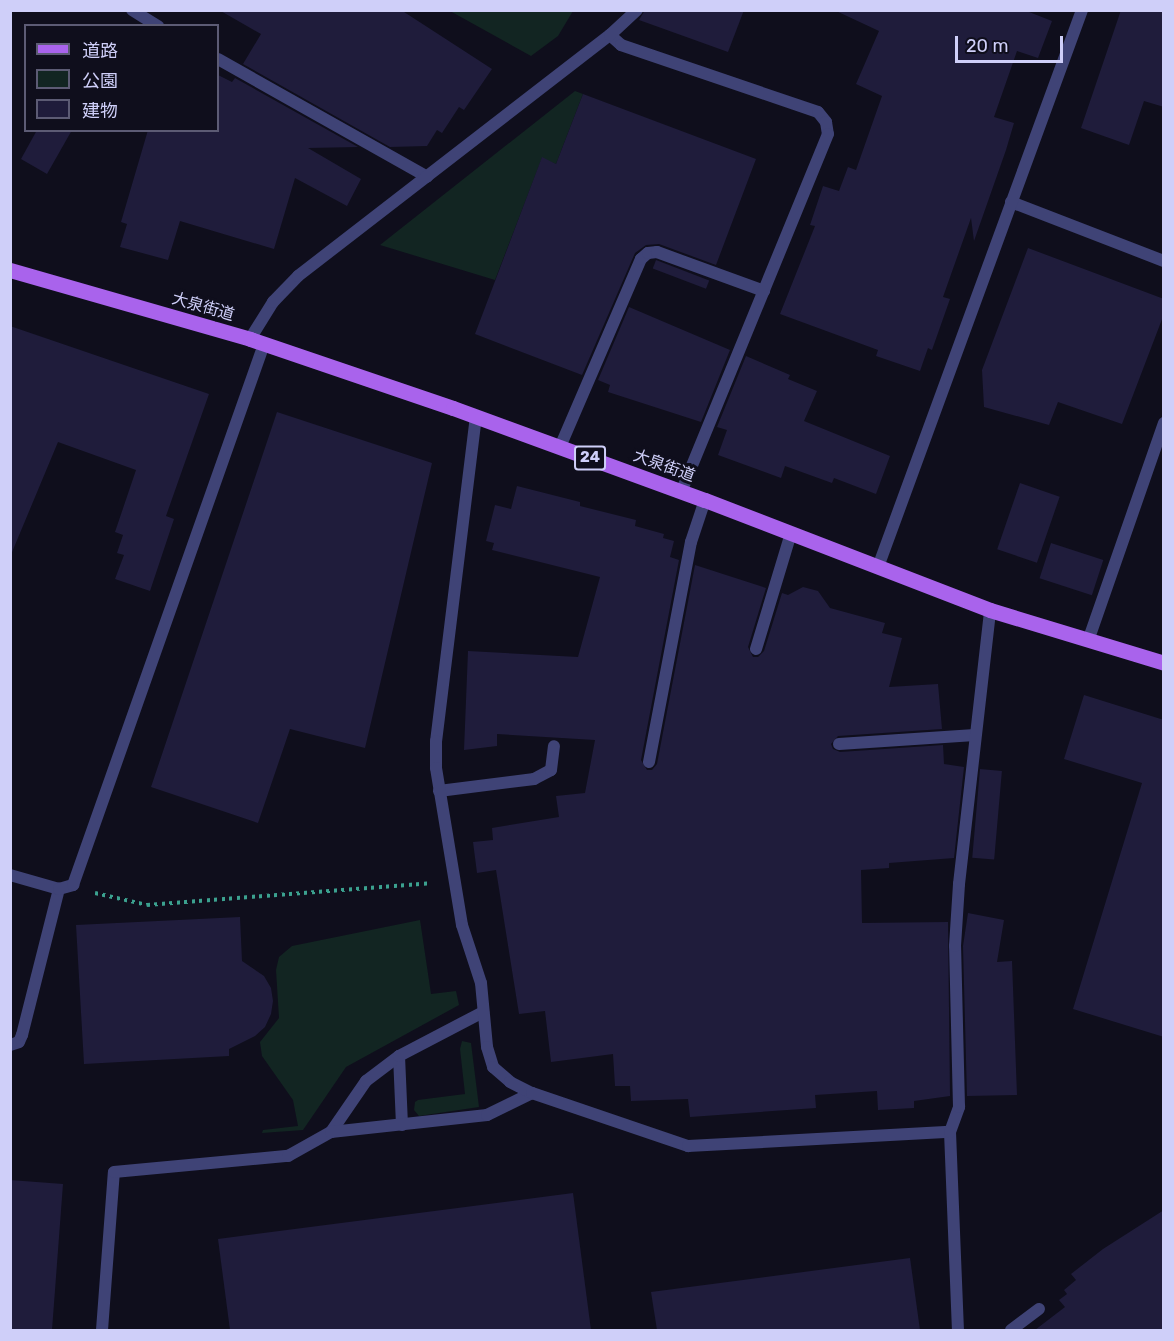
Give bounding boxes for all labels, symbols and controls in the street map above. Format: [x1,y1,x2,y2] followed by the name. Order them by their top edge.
[24,24,219,132] legend
[958,24,1066,62] scale bar
[966,35,1008,57] text: 20 m
[82,40,118,62] text: 道路
[82,70,118,92] text: 公園
[82,100,118,122] text: 建物
[170,289,236,325] street label: 大泉街道
[574,446,606,470] road number: 24
[631,446,697,486] street label: 大泉街道

